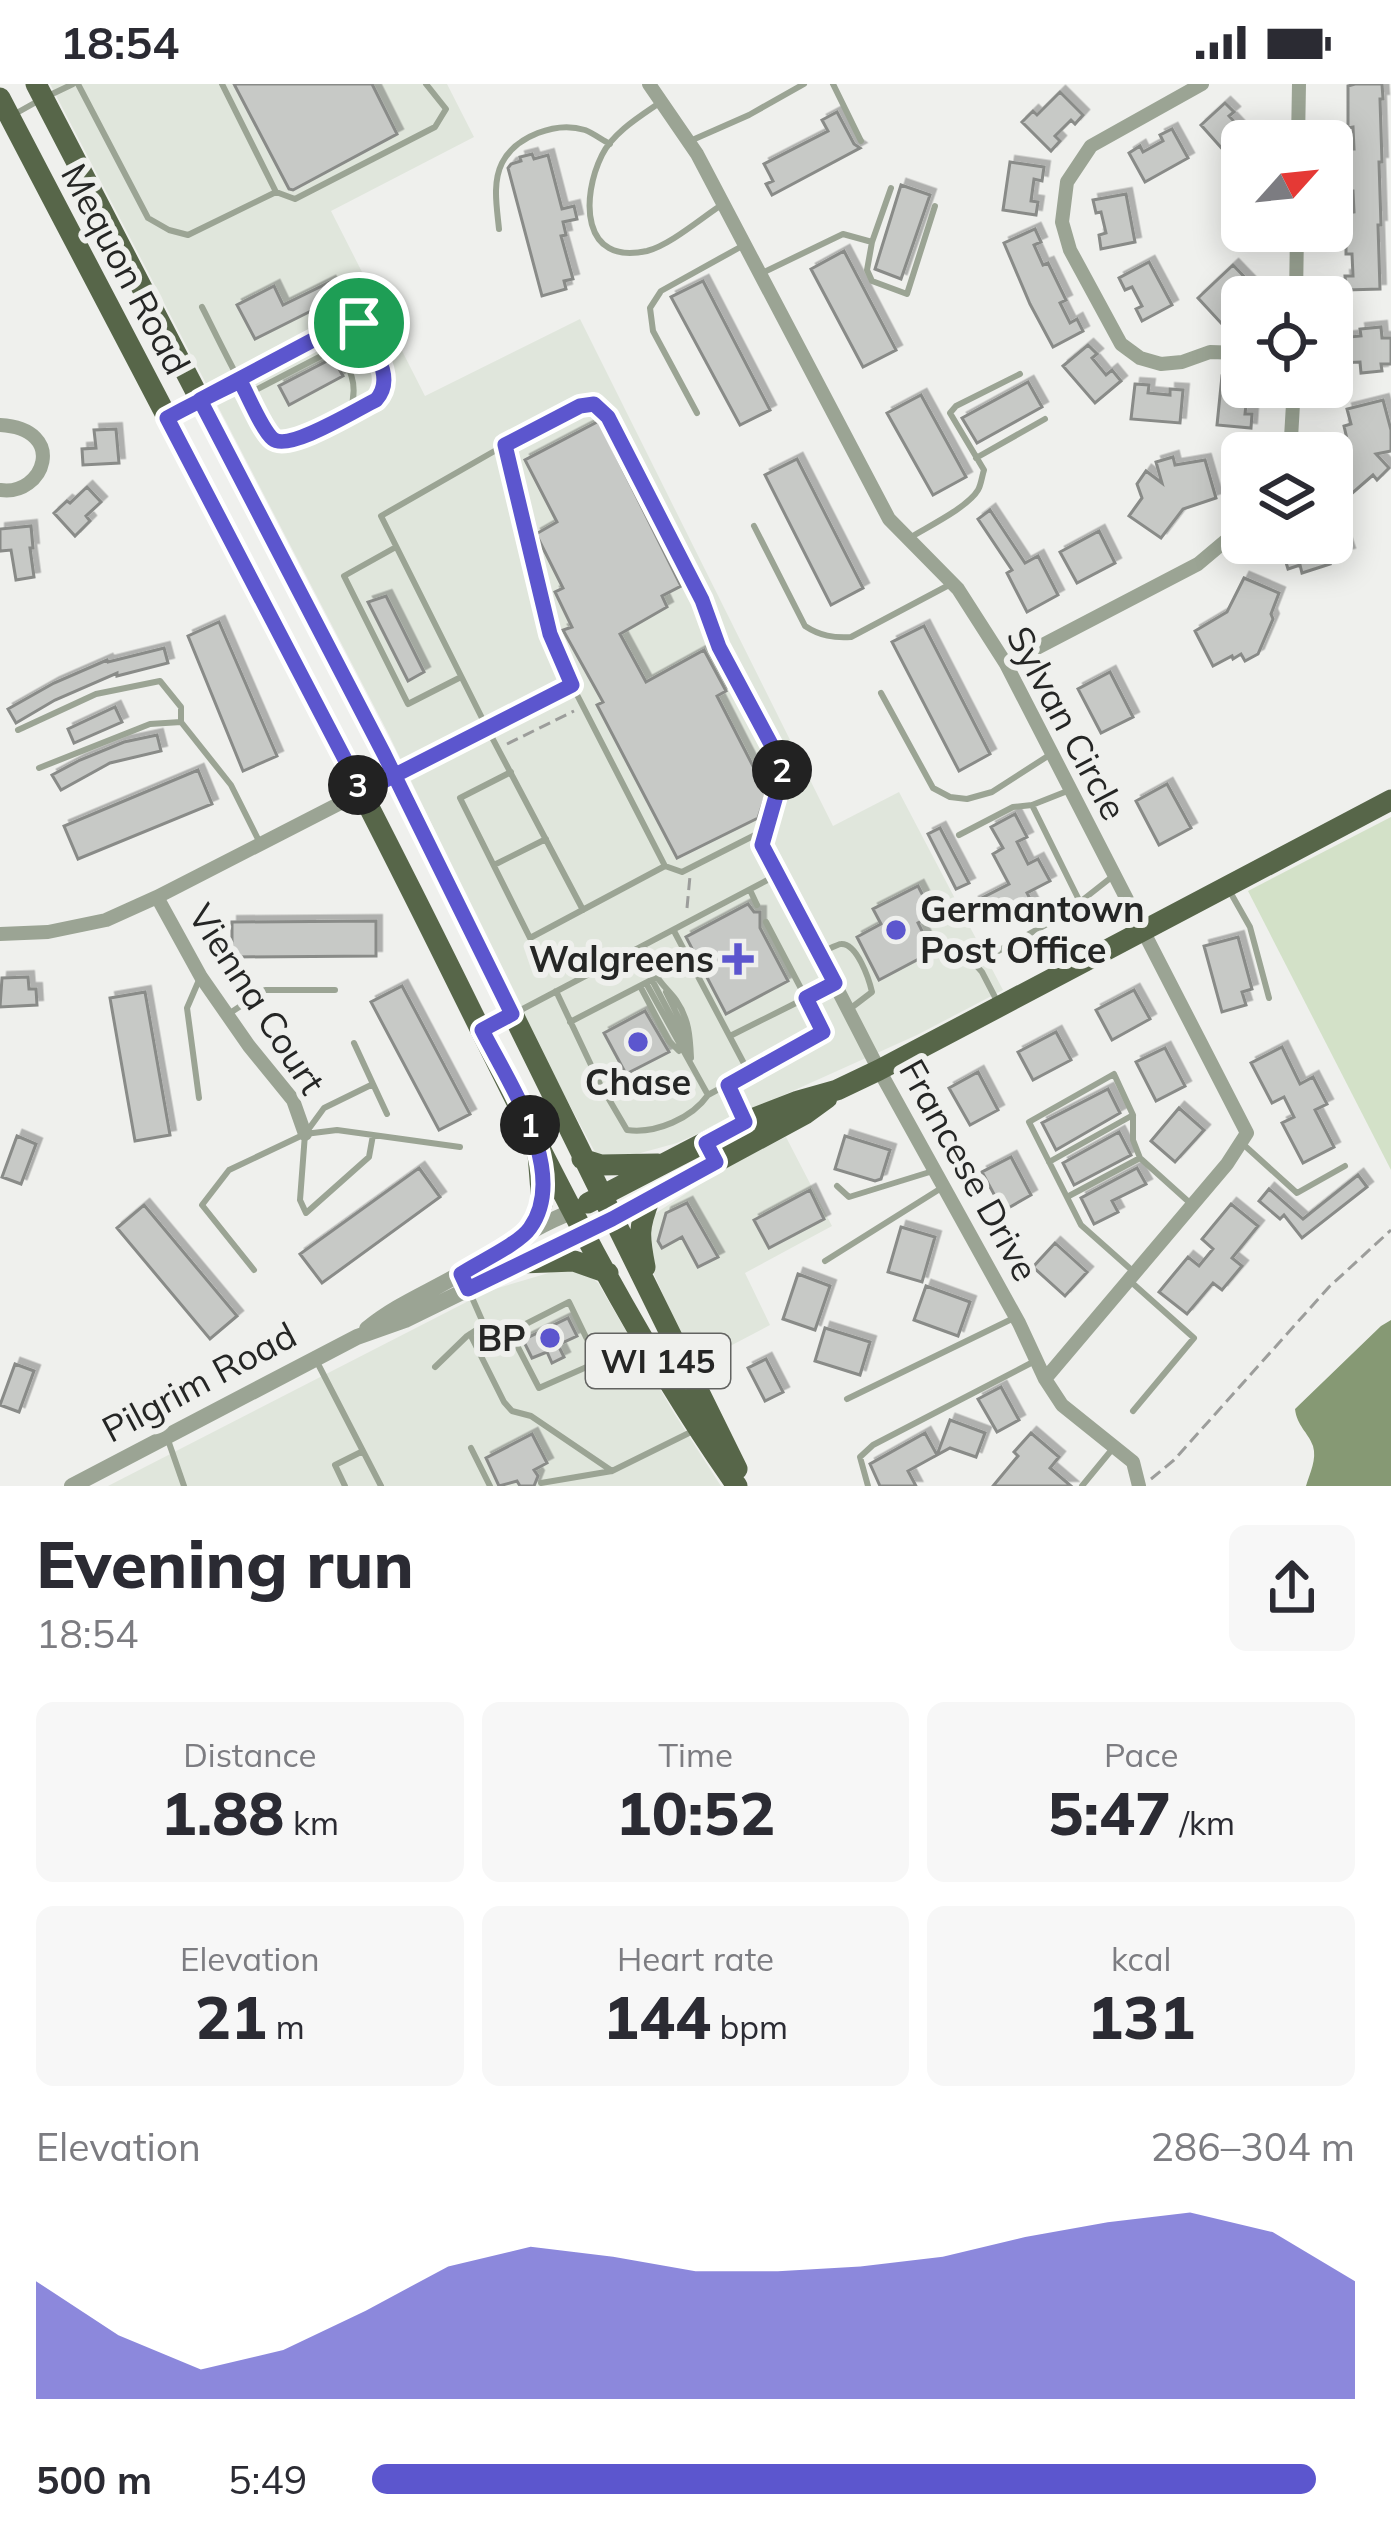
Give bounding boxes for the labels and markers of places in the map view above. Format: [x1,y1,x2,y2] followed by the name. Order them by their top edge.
[308,272,410,374] pin
[752,740,812,800] pin: 2
[328,755,388,815] pin: 3
[920,886,1145,972] place label: Germantown Post Office
[883,917,909,943] marker: Germantown Post Office
[529,936,714,981] place label: Walgreens
[725,946,751,972] marker: Walgreens
[625,1029,651,1055] marker: Chase
[585,1059,691,1104] place label: Chase
[500,1095,560,1155] pin: 1
[477,1315,526,1360] place label: BP
[537,1325,563,1351] marker: BP

